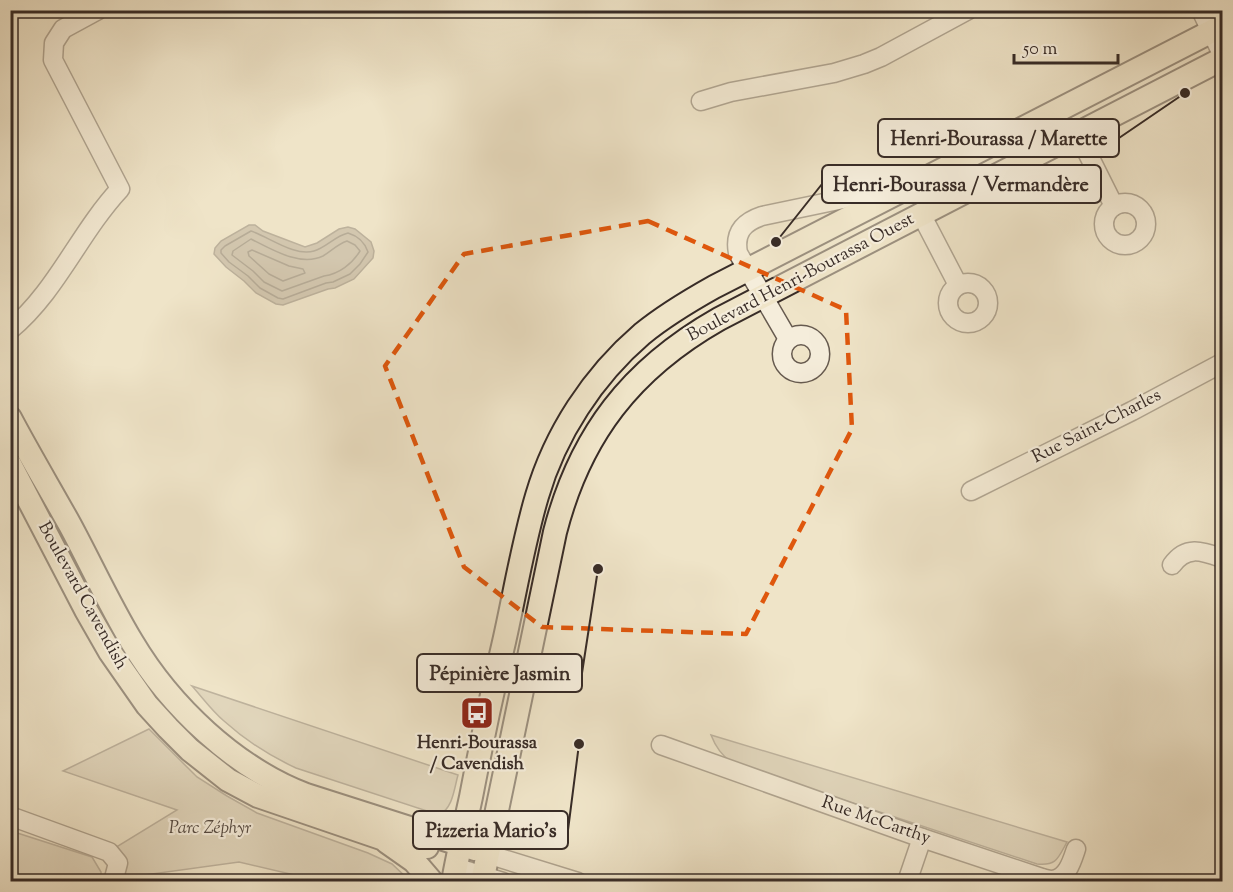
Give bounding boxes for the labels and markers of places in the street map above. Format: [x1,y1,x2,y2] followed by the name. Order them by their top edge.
[878,119,1119,157] callout: Henri-Bourassa / Marette
[822,165,1101,203] callout: Henri-Bourassa / Vermandère
[417,654,582,692] callout: Pépinière Jasmin
[459,695,495,731] bus stop icon: Henri-Bourassa / Cavendish
[417,731,538,778] place label: Henri-Bourassa / Cavendish
[413,811,568,849] callout: Pizzeria Mario's

